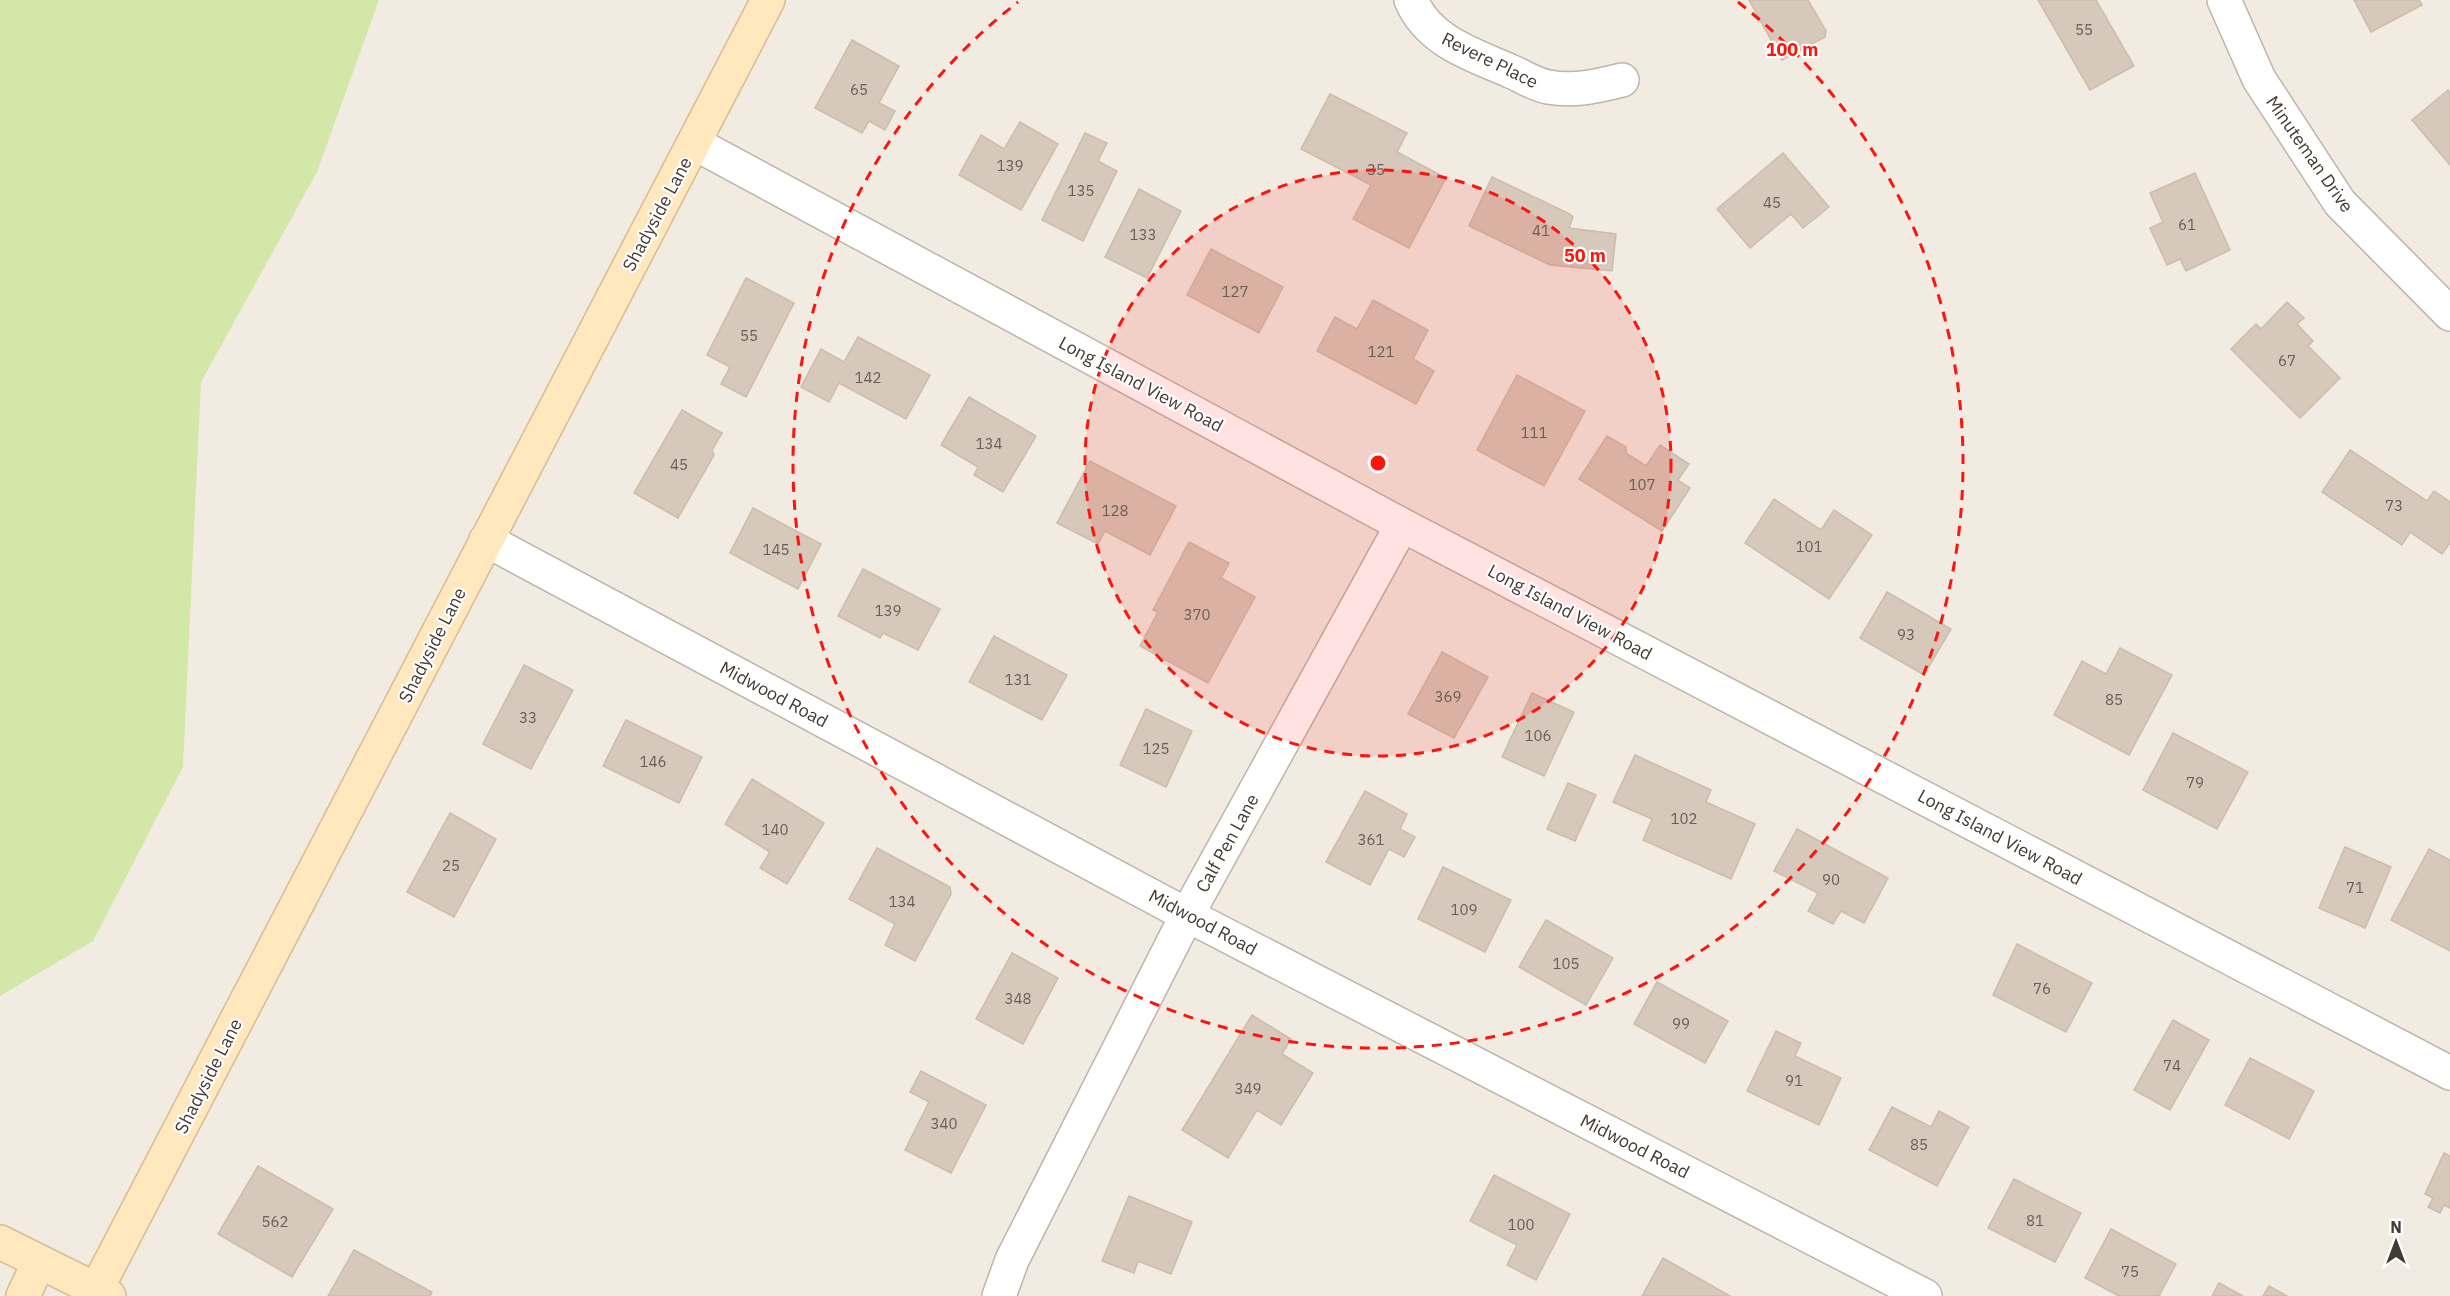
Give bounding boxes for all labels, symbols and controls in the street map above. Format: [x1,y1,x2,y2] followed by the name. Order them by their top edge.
[2075,20,2093,39] house number: 55
[1438,27,1542,93] street label: Revere Place
[1766,38,1818,61] text: 100 m
[850,80,868,99] house number: 65
[2261,91,2359,217] street label: Minuteman Drive
[617,153,697,275] street label: Shadyside Lane
[996,156,1024,175] house number: 139
[1367,160,1385,179] house number: 35
[1067,181,1095,200] house number: 135
[1763,193,1781,212] house number: 45
[2178,215,2196,234] house number: 61
[1532,221,1550,240] house number: 41
[1129,225,1157,244] house number: 133
[1564,244,1606,267] text: 50 m
[1221,282,1249,301] house number: 127
[740,326,758,345] house number: 55
[1055,331,1227,437] street label: Long Island View Road
[1367,342,1395,361] house number: 121
[2278,351,2296,370] house number: 67
[854,368,882,387] house number: 142
[1520,423,1548,442] house number: 111
[975,434,1003,453] house number: 134
[1368,453,1388,473] centre of rings
[670,455,688,474] house number: 45
[1628,475,1656,494] house number: 107
[2385,496,2403,515] house number: 73
[1101,501,1129,520] house number: 128
[1795,537,1823,556] house number: 101
[762,540,790,559] house number: 145
[1484,559,1656,665] street label: Long Island View Road
[393,583,471,706] street label: Shadyside Lane
[874,601,902,620] house number: 139
[1183,605,1211,624] house number: 370
[1897,625,1915,644] house number: 93
[716,656,832,732] street label: Midwood Road
[1004,670,1032,689] house number: 131
[1434,687,1462,706] house number: 369
[2105,690,2123,709] house number: 85
[519,708,537,727] house number: 33
[1524,726,1552,745] house number: 106
[1142,739,1170,758] house number: 125
[639,752,667,771] house number: 146
[2186,773,2204,792] house number: 79
[1914,784,2086,890] street label: Long Island View Road
[1190,789,1264,896] street label: Calf Pen Lane
[1670,809,1698,828] house number: 102
[761,820,789,839] house number: 140
[1357,830,1385,849] house number: 361
[442,856,460,875] house number: 25
[1822,870,1840,889] house number: 90
[2346,878,2364,897] house number: 71
[1145,884,1261,960] street label: Midwood Road
[888,892,916,911] house number: 134
[1450,900,1478,919] house number: 109
[1552,954,1580,973] house number: 105
[2033,979,2051,998] house number: 76
[1004,989,1032,1008] house number: 348
[169,1014,247,1137] street label: Shadyside Lane
[1672,1014,1690,1033] house number: 99
[2163,1056,2181,1075] house number: 74
[1785,1071,1803,1090] house number: 91
[1234,1079,1262,1098] house number: 349
[1577,1109,1693,1183] street label: Midwood Road
[930,1114,958,1133] house number: 340
[1910,1135,1928,1154] house number: 85
[2026,1211,2044,1230] house number: 81
[261,1212,289,1231] house number: 562
[2366,1212,2426,1272] north arrow
[1507,1215,1535,1234] house number: 100
[2390,1217,2402,1237] text: N
[2121,1262,2139,1281] house number: 75

